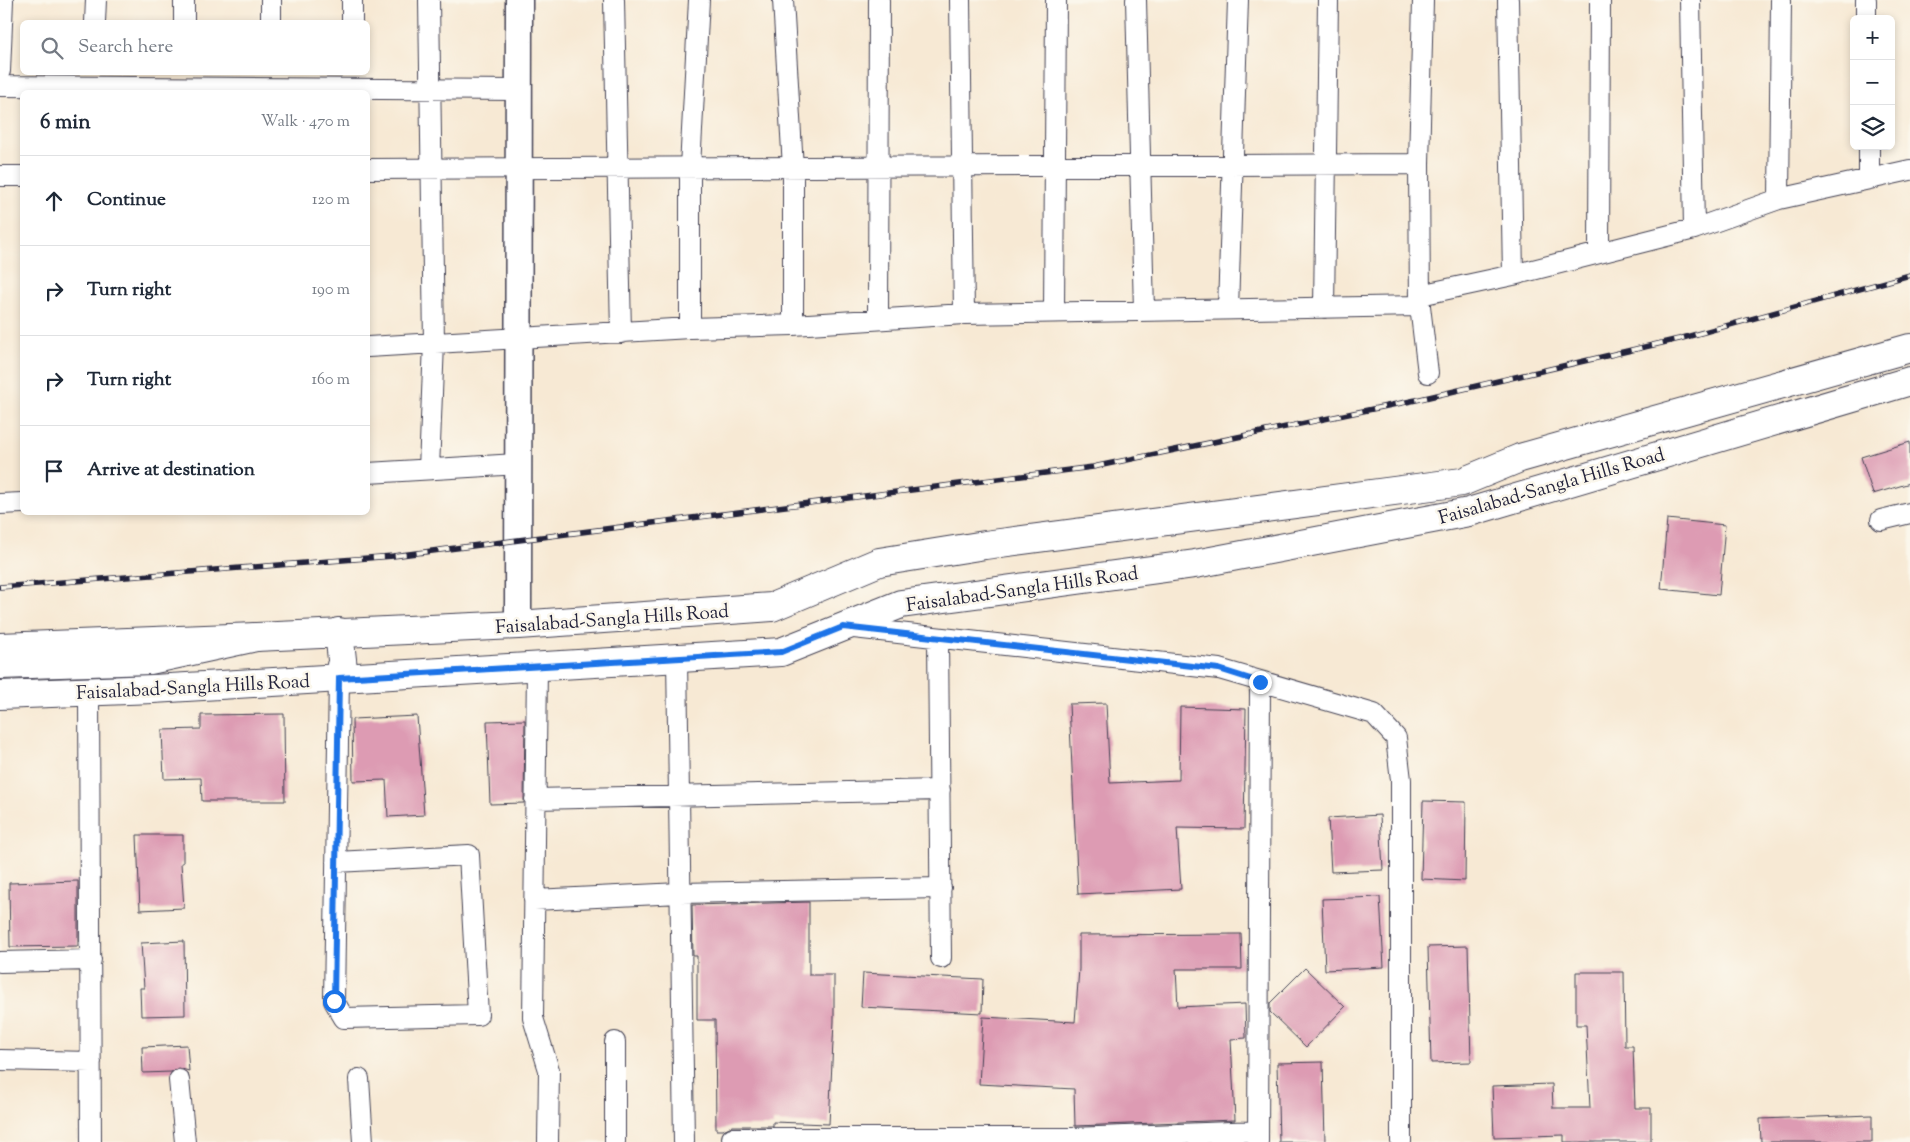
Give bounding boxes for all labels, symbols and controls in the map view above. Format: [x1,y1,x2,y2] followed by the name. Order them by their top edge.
[1850,15,1895,150] map controls
[1850,15,1895,60] button: +
[20,20,370,75] search box
[38,34,66,62] icon: search
[78,34,173,61] text: Search here
[1850,60,1895,105] button: −
[1850,105,1895,150] button: layers
[40,108,91,138] text: 6 min
[261,111,350,134] text: Walk · 470 m
[40,187,68,215] icon: ahead
[87,187,166,214] text: Continue
[312,189,350,212] text: 120 m
[40,277,68,305] icon: right
[87,277,171,304] text: Turn right
[312,279,350,302] text: 190 m
[40,367,68,395] icon: right
[87,367,171,394] text: Turn right
[312,369,350,392] text: 160 m
[1435,442,1668,533] street label: Faisalabad-Sangla Hills Road
[40,457,68,485] icon: arrive
[87,457,255,484] text: Arrive at destination
[905,561,1140,620] street label: Faisalabad-Sangla Hills Road
[494,599,730,642] street label: Faisalabad-Sangla Hills Road
[76,669,311,708] street label: Faisalabad-Sangla Hills Road
[1249,671,1272,694] route end
[323,990,346,1013] route start

